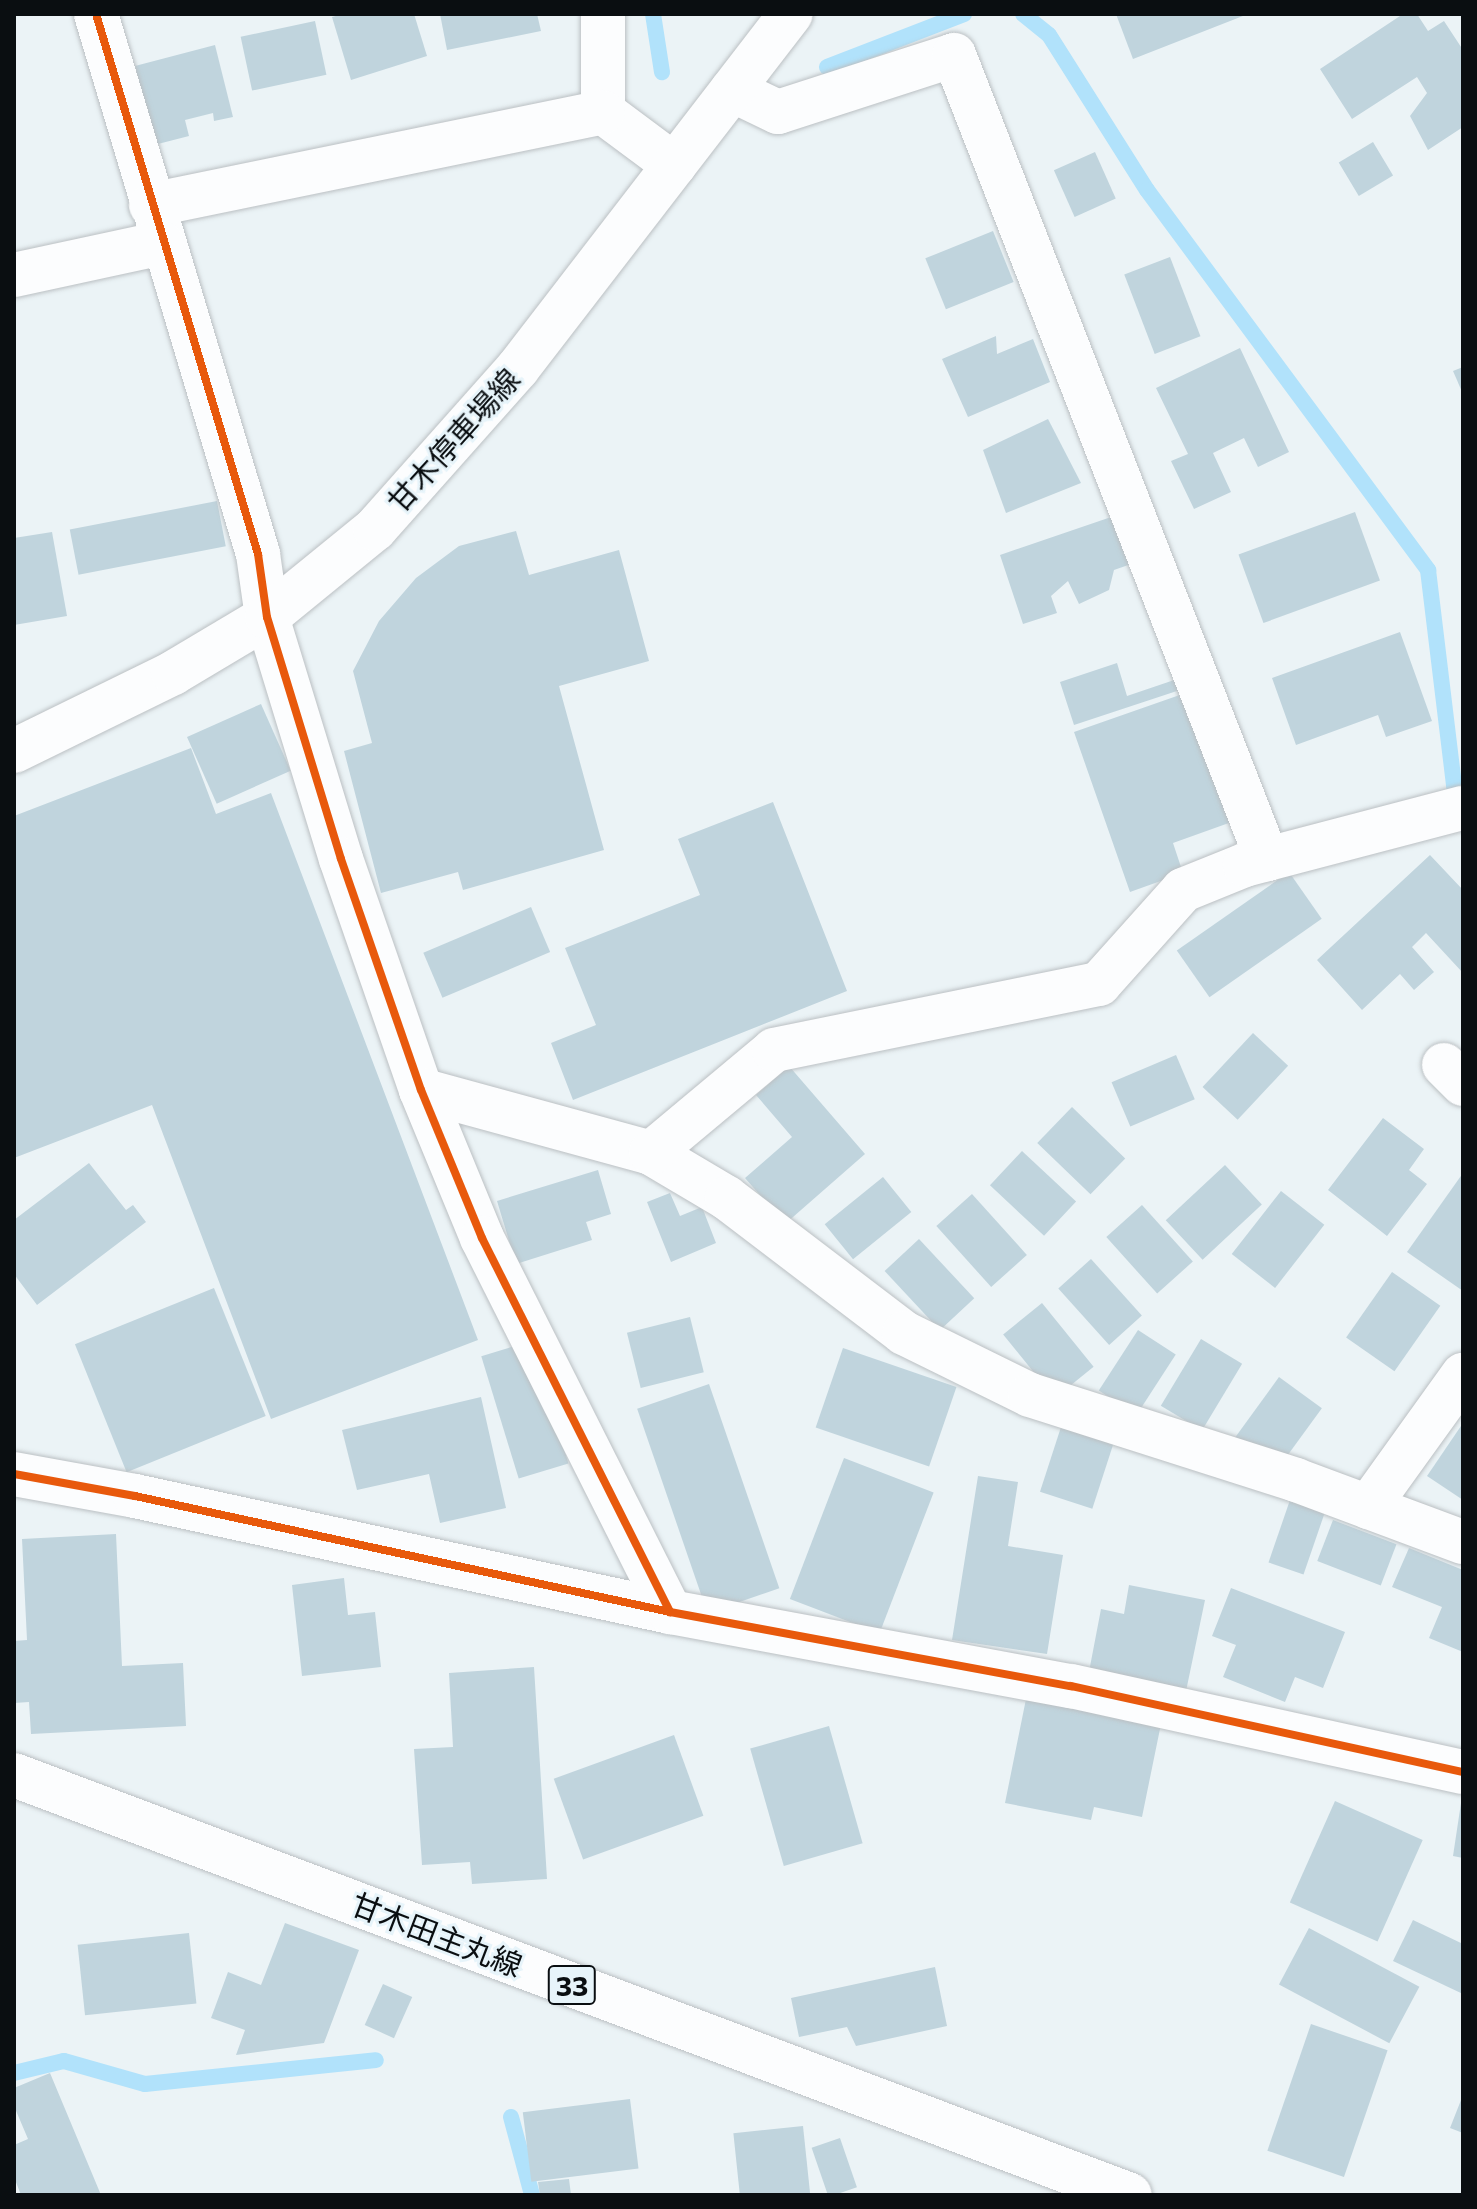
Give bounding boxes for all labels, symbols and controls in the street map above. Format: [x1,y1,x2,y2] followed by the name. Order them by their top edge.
[379,361,527,519] street label: 甘木停車場線
[347,1885,527,1983] street label: 甘木田主丸線
[546,1961,598,2009] road number: 33

